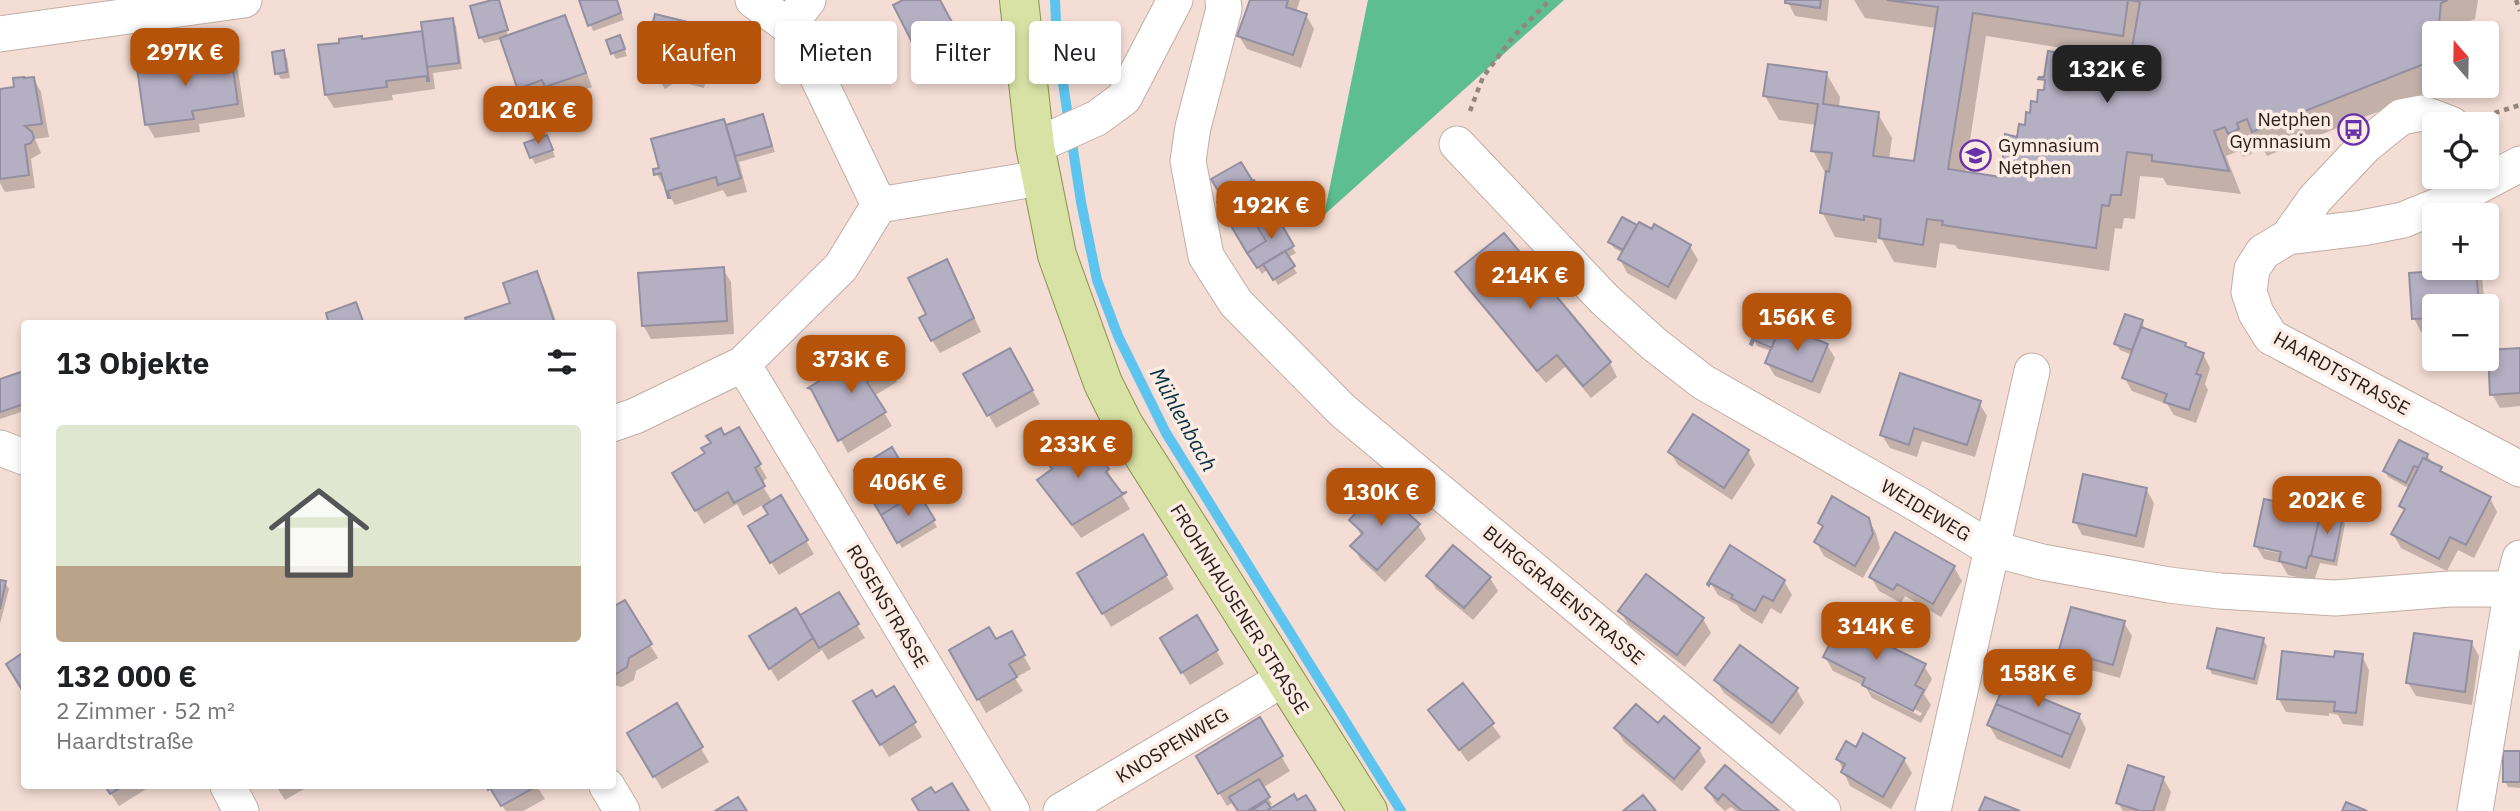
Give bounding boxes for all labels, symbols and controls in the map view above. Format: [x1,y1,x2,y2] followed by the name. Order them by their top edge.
[637,21,761,84] chip: Kaufen
[775,21,897,84] chip: Mieten
[911,21,1015,84] chip: Filter
[1029,21,1121,84] chip: Neu
[2422,21,2499,98] north arrow
[2422,21,2499,371] map controls
[128,28,242,88] pin: 297K €
[146,36,224,66] text: 297K €
[2050,46,2164,105] pin: 132K €
[2068,53,2146,83] text: 132K €
[481,86,595,146] pin: 201K €
[499,94,577,124] text: 201K €
[2229,107,2331,153] place label: Netphen Gymnasium
[2422,112,2499,189] button: locate
[2337,113,2371,147] bus stop icon: Netphen Gymnasium
[1998,133,2100,179] place label: Gymnasium Netphen
[1958,139,1992,173] school or university icon: Gymnasium Netphen
[1214,182,1328,241] pin: 192K €
[1232,189,1310,219] text: 192K €
[2422,203,2499,280] button: +
[1473,252,1587,311] pin: 214K €
[1491,259,1569,289] text: 214K €
[1740,294,1854,353] pin: 156K €
[2422,294,2499,371] button: −
[1758,301,1836,331] text: 156K €
[2270,326,2414,420] street label: HAARDTSTRASSE
[794,336,908,395] pin: 373K €
[56,343,209,382] text: 13 Objekte
[543,343,581,381] icon: filters
[812,343,890,373] text: 373K €
[1144,362,1224,476] water label: Mühlenbach
[1021,420,1135,480] pin: 233K €
[1039,428,1117,458] text: 233K €
[851,458,965,518] pin: 406K €
[869,466,947,496] text: 406K €
[1324,468,1438,528] pin: 130K €
[256,470,382,596] icon: home
[1877,474,1975,546] street label: WEIDEWEG
[1342,476,1420,506] text: 130K €
[2270,476,2384,536] pin: 202K €
[2288,484,2366,514] text: 202K €
[1165,499,1315,719] street label: FROHNHAUSENER STRASSE
[1478,520,1650,670] street label: BURGGRABENSTRASSE
[842,540,934,672] street label: ROSENSTRASSE
[1819,602,1933,662] pin: 314K €
[1837,610,1915,640] text: 314K €
[1981,650,2095,709] pin: 158K €
[56,656,197,695] text: 132 000 €
[1999,657,2077,687] text: 158K €
[56,695,235,725] text: 2 Zimmer · 52 m²
[1111,702,1233,788] street label: KNOSPENWEG
[56,725,194,755] text: Haardtstraße

